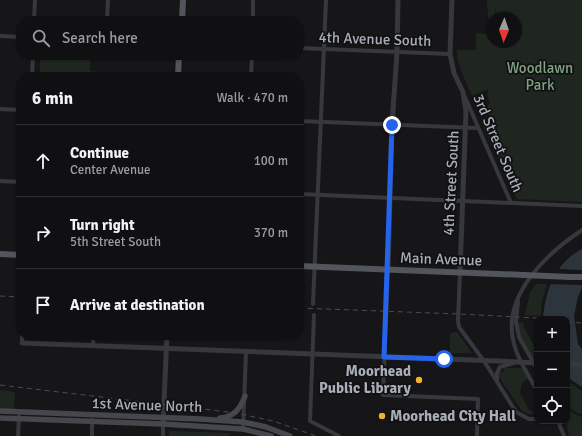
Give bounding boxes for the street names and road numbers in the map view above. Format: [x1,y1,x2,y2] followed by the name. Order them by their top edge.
[318,28,432,50] street label: 4th Avenue South
[469,91,527,195] street label: 3rd Street South
[439,130,463,236] street label: 4th Street South
[400,249,482,269] street label: Main Avenue
[91,394,203,416] street label: 1st Avenue North

